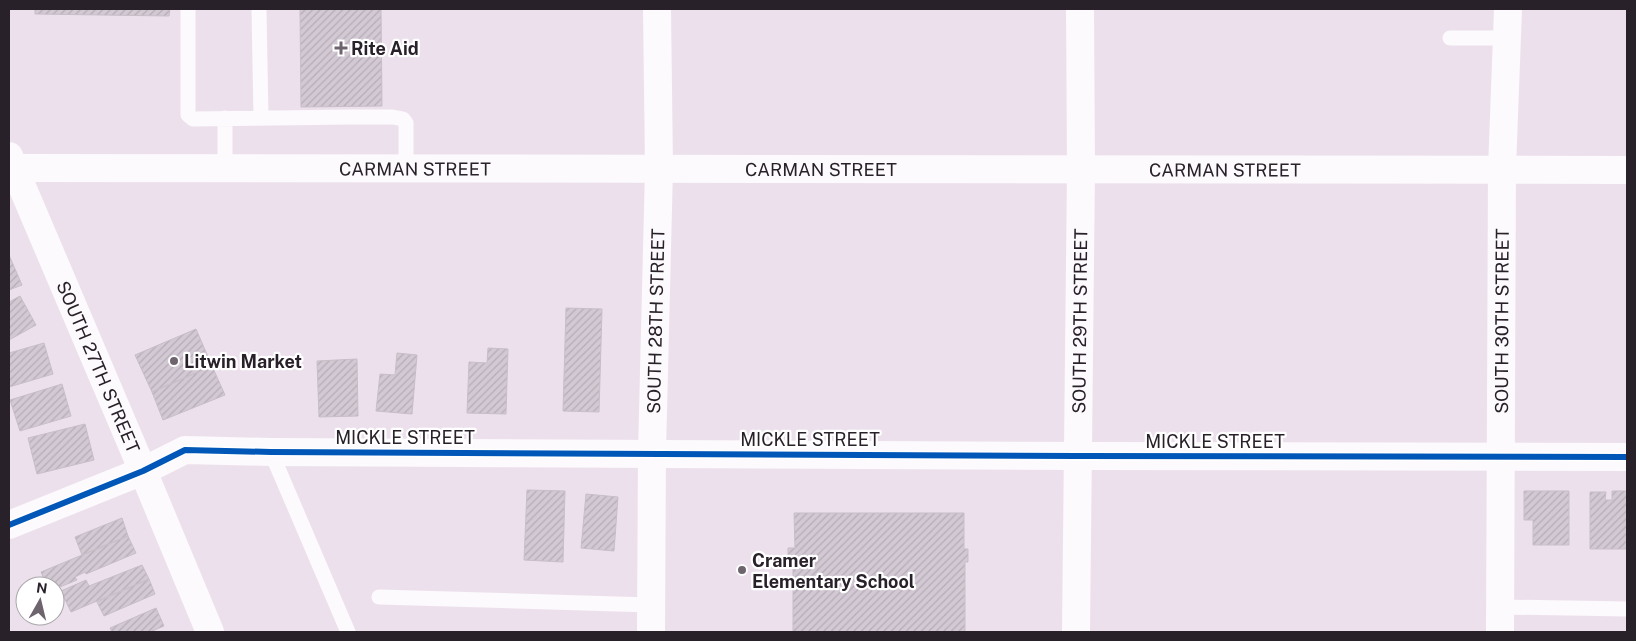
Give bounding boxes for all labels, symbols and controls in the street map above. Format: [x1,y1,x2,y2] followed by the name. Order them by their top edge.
[351,38,419,59] place label: Rite Aid
[335,42,347,54] marker: Rite Aid
[339,158,491,179] street label: CARMAN STREET
[745,158,897,180] street label: CARMAN STREET
[1149,159,1301,180] street label: CARMAN STREET
[642,228,668,414] street label: SOUTH 28TH STREET
[1068,228,1091,414] street label: SOUTH 29TH STREET
[1490,228,1512,414] street label: SOUTH 30TH STREET
[53,278,145,456] street label: SOUTH 27TH STREET
[184,351,302,372] place label: Litwin Market
[168,355,180,367] marker: Litwin Market
[335,427,475,448] street label: MICKLE STREET
[740,429,880,450] street label: MICKLE STREET
[1145,431,1285,452] street label: MICKLE STREET
[752,550,915,592] place label: Cramer Elementary School
[736,564,748,576] marker: Cramer Elementary School
[15,576,65,626] north arrow
[35,579,48,597] text: N

